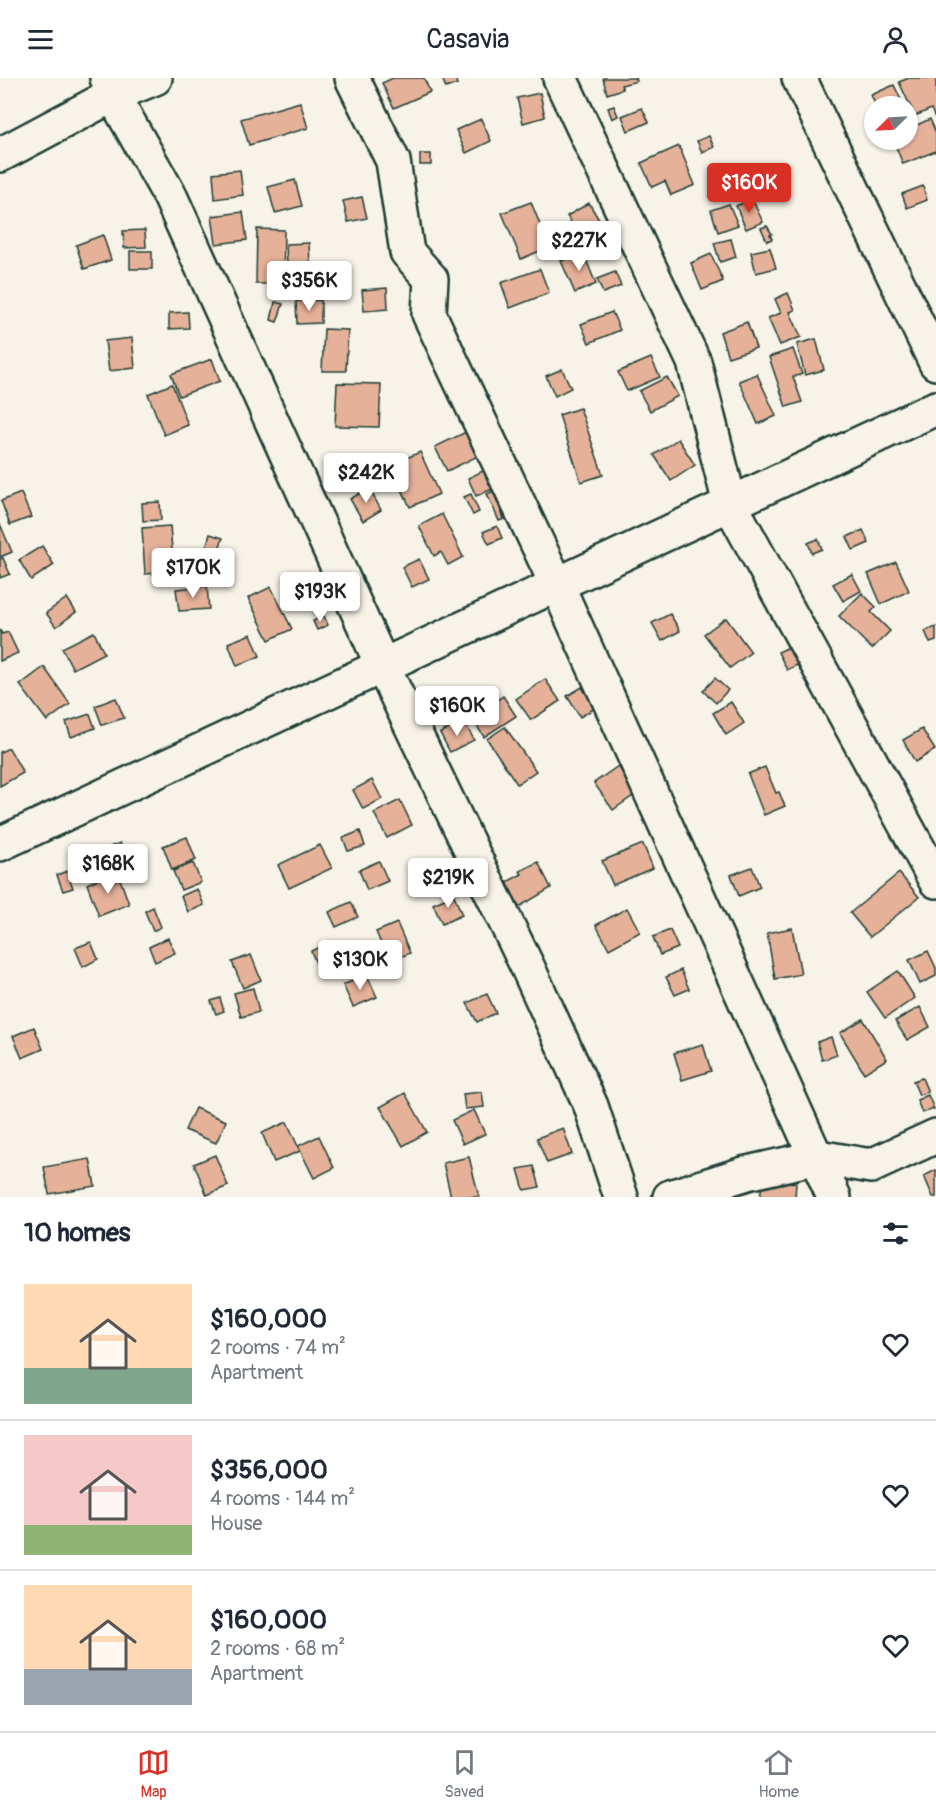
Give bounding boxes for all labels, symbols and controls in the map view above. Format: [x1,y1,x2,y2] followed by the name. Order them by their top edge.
[24,23,57,56] icon: menu
[426,23,510,56] text: Casavia
[879,23,912,56] icon: person
[864,96,918,150] north arrow
[864,96,918,150] map controls
[707,163,791,214] pin: $160K
[721,170,777,195] text: $160K
[537,221,621,272] pin: $227K
[551,228,607,253] text: $227K
[267,261,351,312] pin: $356K
[281,268,337,293] text: $356K
[324,453,408,504] pin: $242K
[338,460,394,485] text: $242K
[151,548,235,599] pin: $170K
[166,555,220,580] text: $170K
[278,572,362,623] pin: $193K
[294,579,346,604] text: $193K
[415,686,499,737] pin: $160K
[429,693,485,718] text: $160K
[66,844,150,895] pin: $168K
[82,851,134,876] text: $168K
[406,858,490,909] pin: $219K
[422,865,474,890] text: $219K
[318,940,402,991] pin: $130K
[332,947,388,972] text: $130K
[24,1217,130,1249] text: 10 homes
[879,1217,912,1250] icon: filters
[210,1303,327,1335] text: $160,000
[72,1308,144,1380] icon: home
[879,1328,912,1361] icon: heart
[210,1335,346,1360] text: 2 rooms · 74 m²
[210,1360,303,1385] text: Apartment
[210,1454,328,1486] text: $356,000
[72,1459,144,1531] icon: home
[879,1479,912,1512] icon: heart
[210,1486,355,1511] text: 4 rooms · 144 m²
[210,1511,262,1536] text: House
[210,1604,327,1636] text: $160,000
[72,1609,144,1681] icon: home
[879,1629,912,1662] icon: heart
[210,1636,345,1661] text: 2 rooms · 68 m²
[210,1661,303,1686] text: Apartment
[137,1746,170,1802] tab: Map
[444,1746,484,1802] tab: Saved
[758,1746,799,1802] tab: Home

